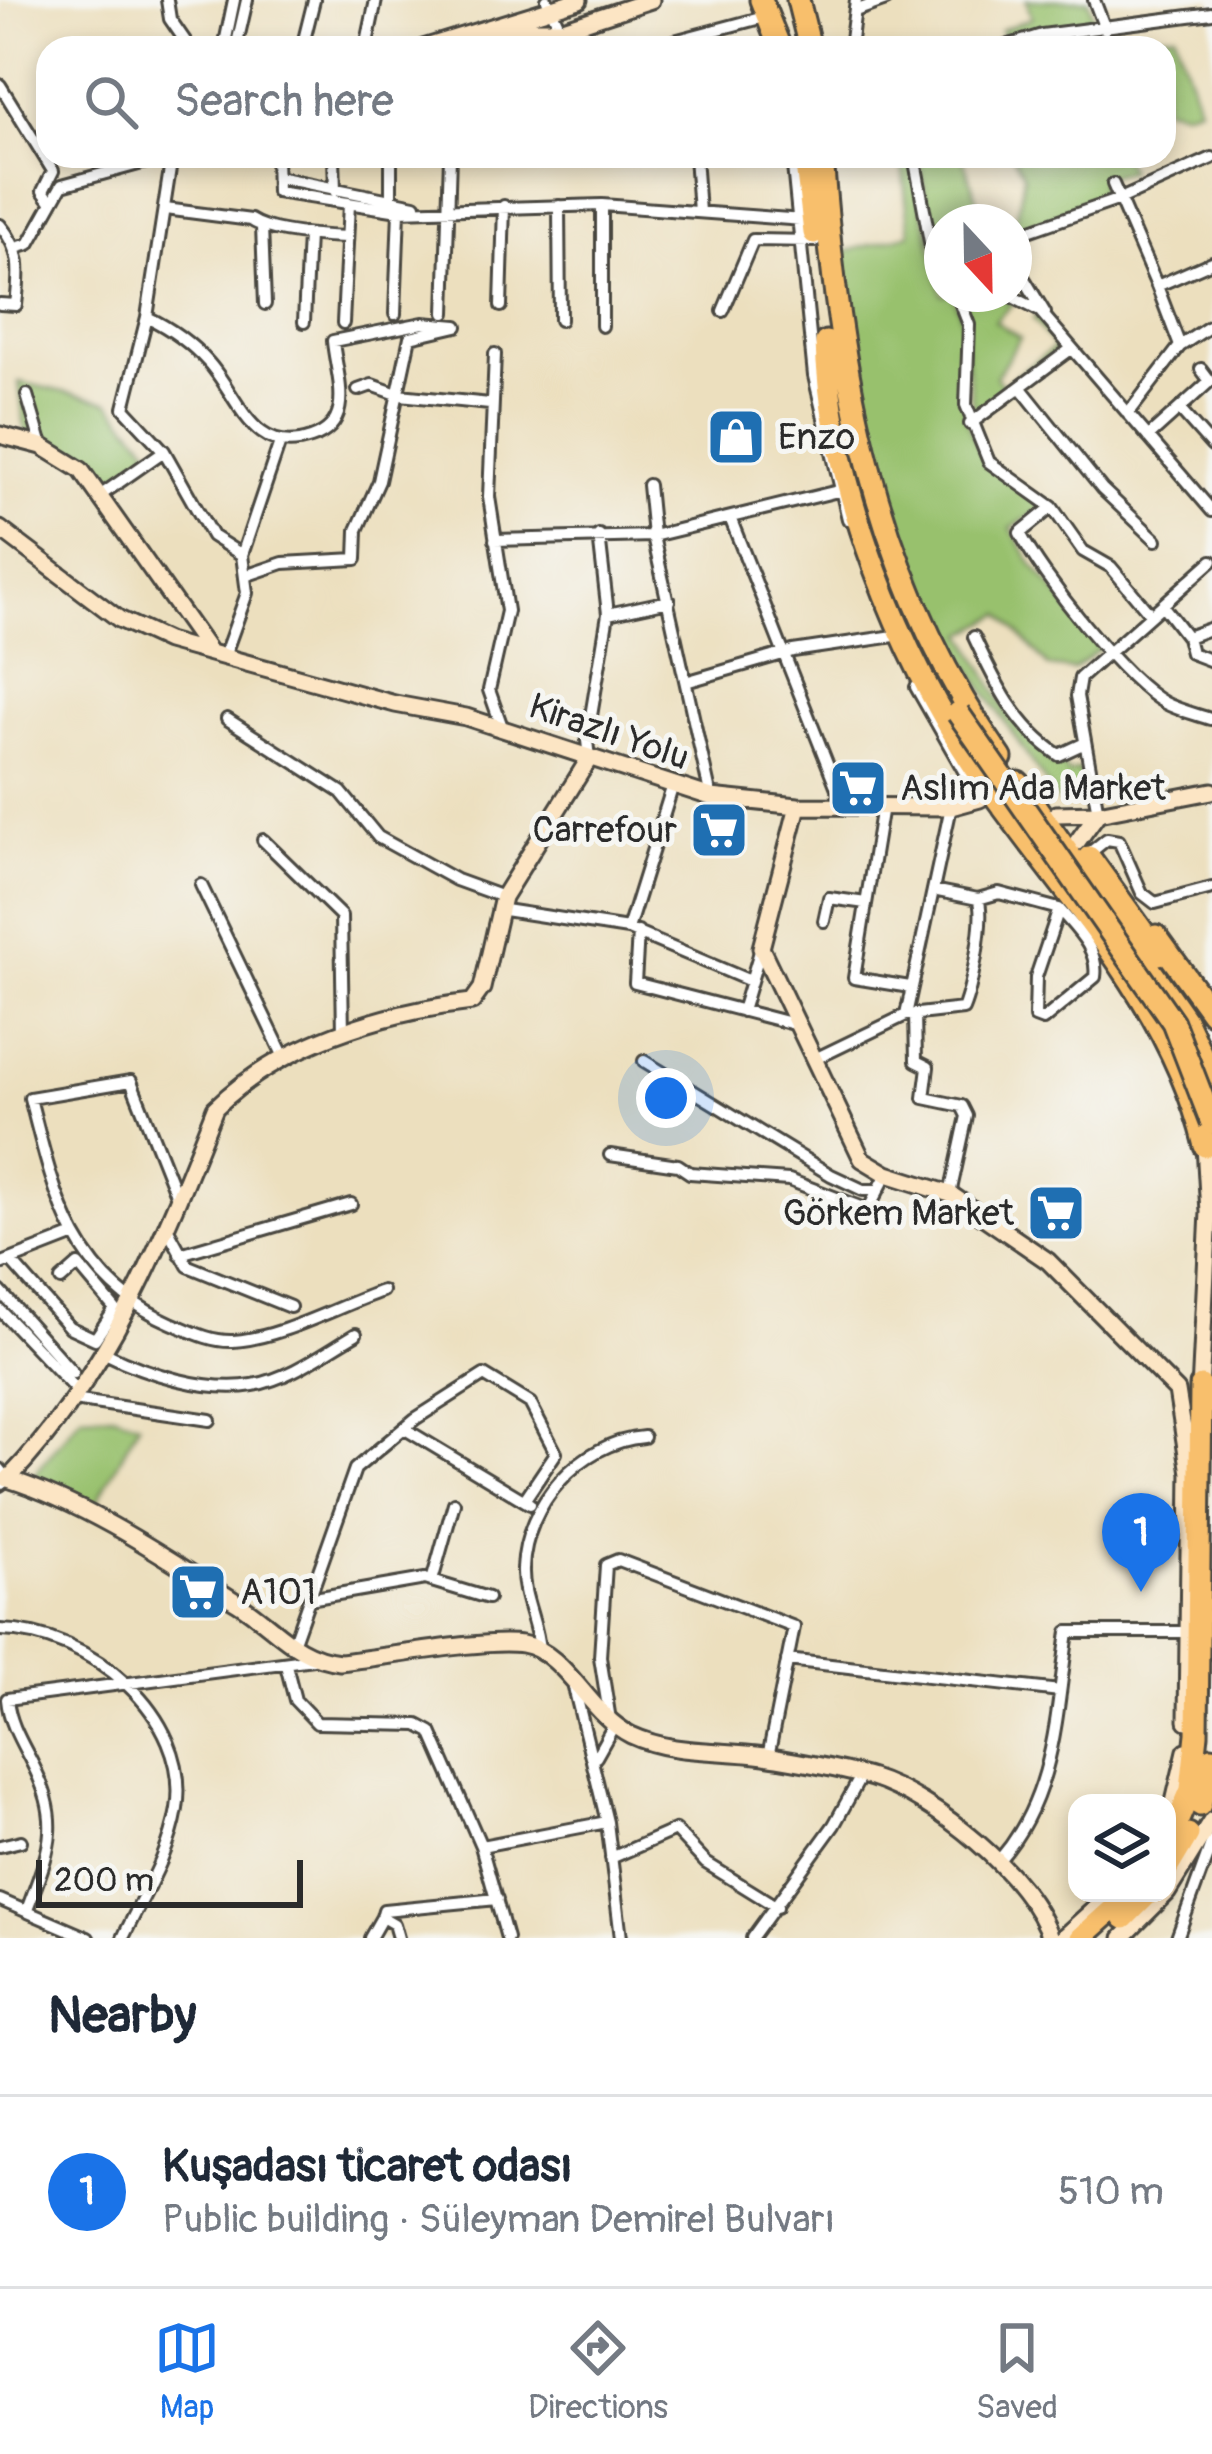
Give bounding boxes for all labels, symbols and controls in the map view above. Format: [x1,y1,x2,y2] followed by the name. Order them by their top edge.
[36,36,1176,168] search box
[78,69,144,135] icon: search
[174,74,394,130] text: Search here
[924,204,1032,312] north arrow
[705,406,767,468] shop icon: Enzo
[778,415,855,460] place label: Enzo
[523,684,695,780] street label: Kirazlı Yolu
[827,757,889,819] supermarket icon: Aslım Ada Market
[900,766,1166,811] place label: Aslım Ada Market
[688,799,750,861] supermarket icon: Carrefour
[533,808,677,853] place label: Carrefour
[636,1068,696,1128] your location
[1025,1182,1087,1244] supermarket icon: Görkem Market
[783,1191,1014,1236] place label: Görkem Market
[1102,1493,1180,1592] pin: 1
[167,1561,229,1623] supermarket icon: A101
[240,1570,316,1615] place label: A101
[1068,1794,1176,1902] map controls
[1068,1794,1176,1902] button: layers
[36,1854,303,1907] scale bar
[54,1860,154,1901] text: 200 m
[48,1984,196,2048] text: Nearby
[162,2139,572,2195] text: Kuşadası ticaret odası
[79,2167,95,2216] text: 1
[1058,2167,1164,2216] text: 510 m
[162,2195,835,2244] text: Public building · Süleyman Demirel Bulvarı
[154,2315,220,2428] tab: Map
[528,2315,668,2428] tab: Directions
[976,2315,1058,2428] tab: Saved

